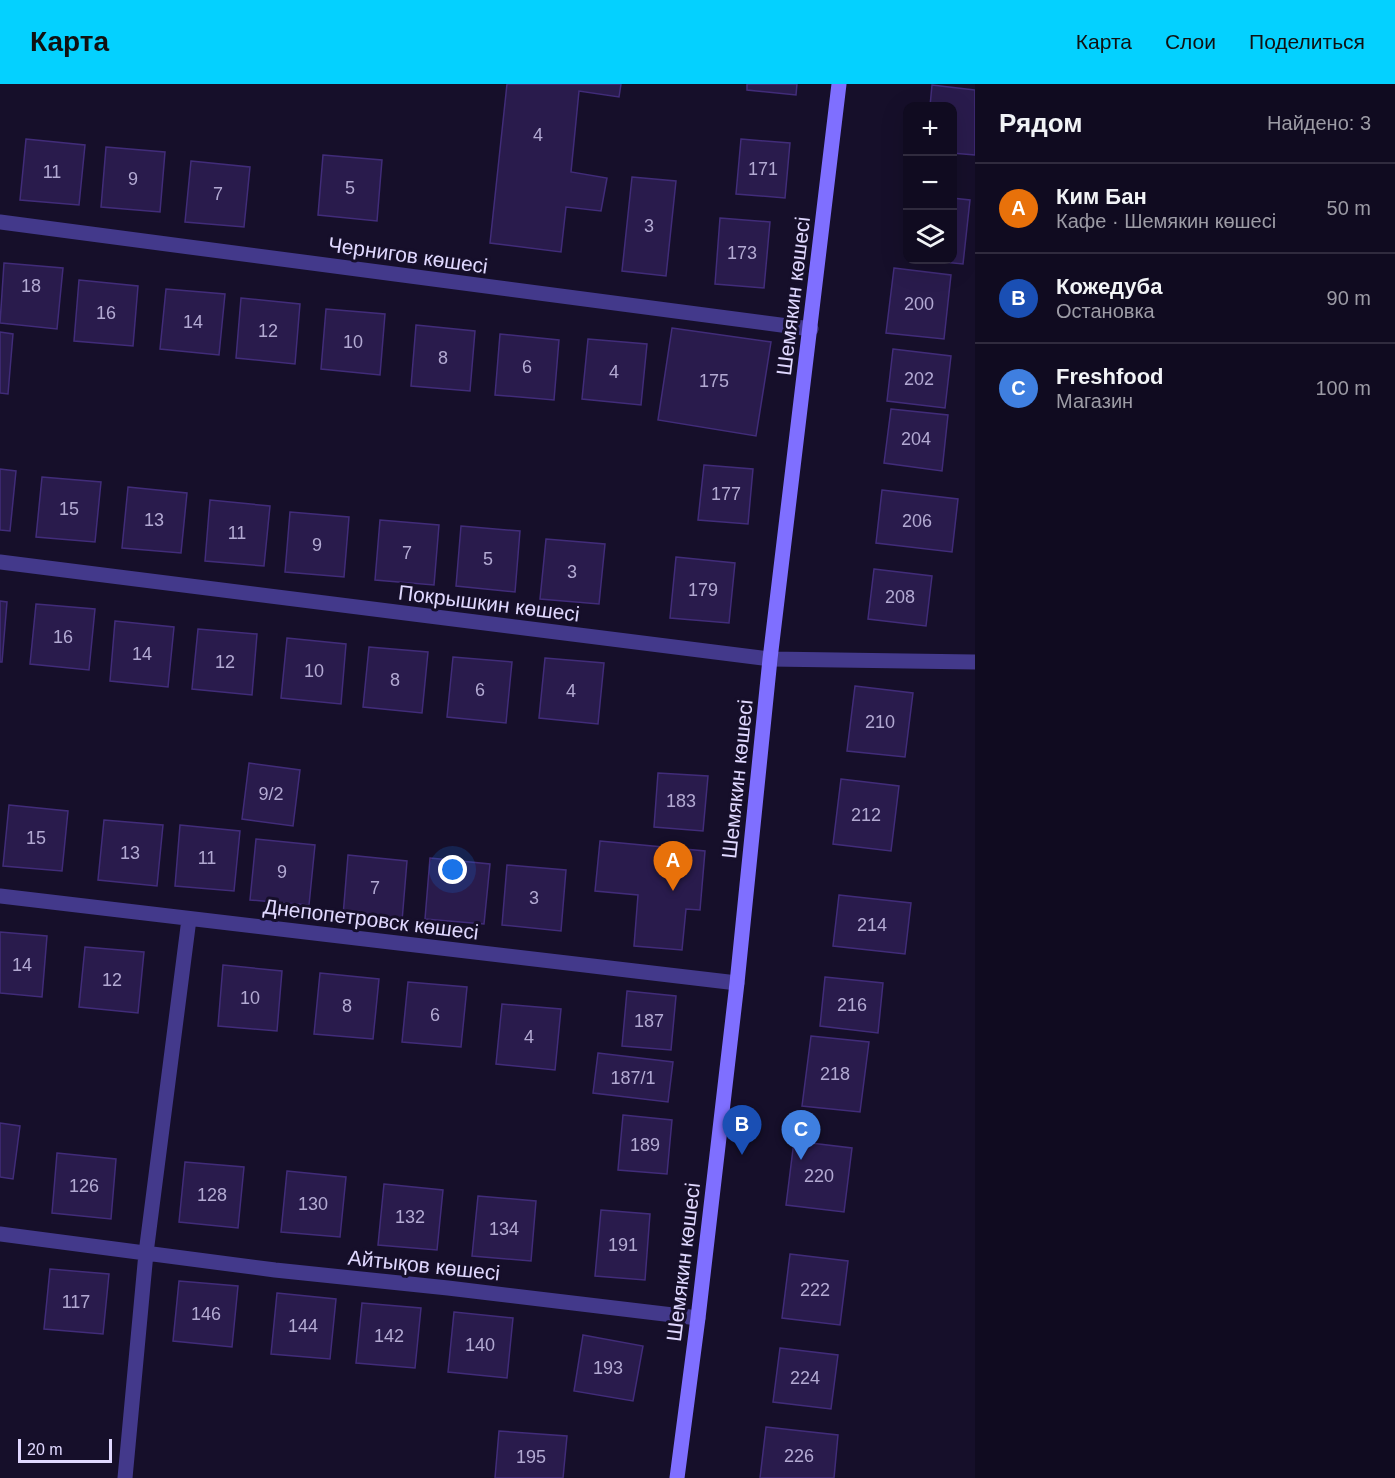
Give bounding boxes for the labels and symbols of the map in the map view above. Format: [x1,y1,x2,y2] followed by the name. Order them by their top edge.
[533,125,543,145] house number: 4
[748,159,778,179] house number: 171
[43,162,61,182] house number: 11
[128,169,138,189] house number: 9
[345,178,355,198] house number: 5
[213,184,223,204] house number: 7
[772,215,814,377] street label: Шемякин көшесі
[644,216,654,236] house number: 3
[327,232,489,278] street label: Чернигов көшесі
[727,243,757,263] house number: 173
[21,276,41,296] house number: 18
[904,294,934,314] house number: 200
[96,303,116,323] house number: 16
[183,312,203,332] house number: 14
[258,321,278,341] house number: 12
[343,332,363,352] house number: 10
[438,348,448,368] house number: 8
[522,357,532,377] house number: 6
[609,362,619,382] house number: 4
[904,369,934,389] house number: 202
[699,371,729,391] house number: 175
[901,429,931,449] house number: 204
[711,484,741,504] house number: 177
[59,499,79,519] house number: 15
[144,510,164,530] house number: 13
[902,511,932,531] house number: 206
[228,523,246,543] house number: 11
[312,535,322,555] house number: 9
[402,543,412,563] house number: 7
[483,549,493,569] house number: 5
[567,562,577,582] house number: 3
[397,580,581,626] street label: Покрышкин көшесі
[688,580,718,600] house number: 179
[885,587,915,607] house number: 208
[53,627,73,647] house number: 16
[132,644,152,664] house number: 14
[215,652,235,672] house number: 12
[304,661,324,681] house number: 10
[390,670,400,690] house number: 8
[475,680,485,700] house number: 6
[566,681,576,701] house number: 4
[717,698,757,860] street label: Шемякин көшесі
[865,712,895,732] house number: 210
[258,784,284,804] house number: 9/2
[666,791,696,811] house number: 183
[851,805,881,825] house number: 212
[26,828,46,848] house number: 15
[654,842,692,891] pin: A
[120,843,140,863] house number: 13
[198,848,216,868] house number: 11
[438,855,467,884] your location
[277,862,287,882] house number: 9
[370,878,380,898] house number: 7
[529,888,539,908] house number: 3
[262,894,480,944] street label: Днепопетровск көшесі
[857,915,887,935] house number: 214
[12,955,32,975] house number: 14
[102,970,122,990] house number: 12
[240,988,260,1008] house number: 10
[837,995,867,1015] house number: 216
[342,996,352,1016] house number: 8
[430,1005,440,1025] house number: 6
[634,1011,664,1031] house number: 187
[524,1027,534,1047] house number: 4
[820,1064,850,1084] house number: 218
[610,1068,656,1088] house number: 187/1
[722,1106,762,1155] pin: B
[782,1110,820,1160] pin: C
[630,1135,660,1155] house number: 189
[804,1166,834,1186] house number: 220
[69,1176,99,1196] house number: 126
[662,1181,704,1343] street label: Шемякин көшесі
[197,1185,227,1205] house number: 128
[298,1194,328,1214] house number: 130
[395,1207,425,1227] house number: 132
[489,1219,519,1239] house number: 134
[608,1235,638,1255] house number: 191
[347,1246,501,1284] street label: Айтықов көшесі
[800,1280,830,1300] house number: 222
[62,1292,90,1312] house number: 117
[191,1304,221,1324] house number: 146
[288,1316,318,1336] house number: 144
[374,1326,404,1346] house number: 142
[465,1335,495,1355] house number: 140
[593,1358,623,1378] house number: 193
[790,1368,820,1388] house number: 224
[18,1436,112,1464] scale bar
[784,1446,814,1466] house number: 226
[516,1447,546,1467] house number: 195

